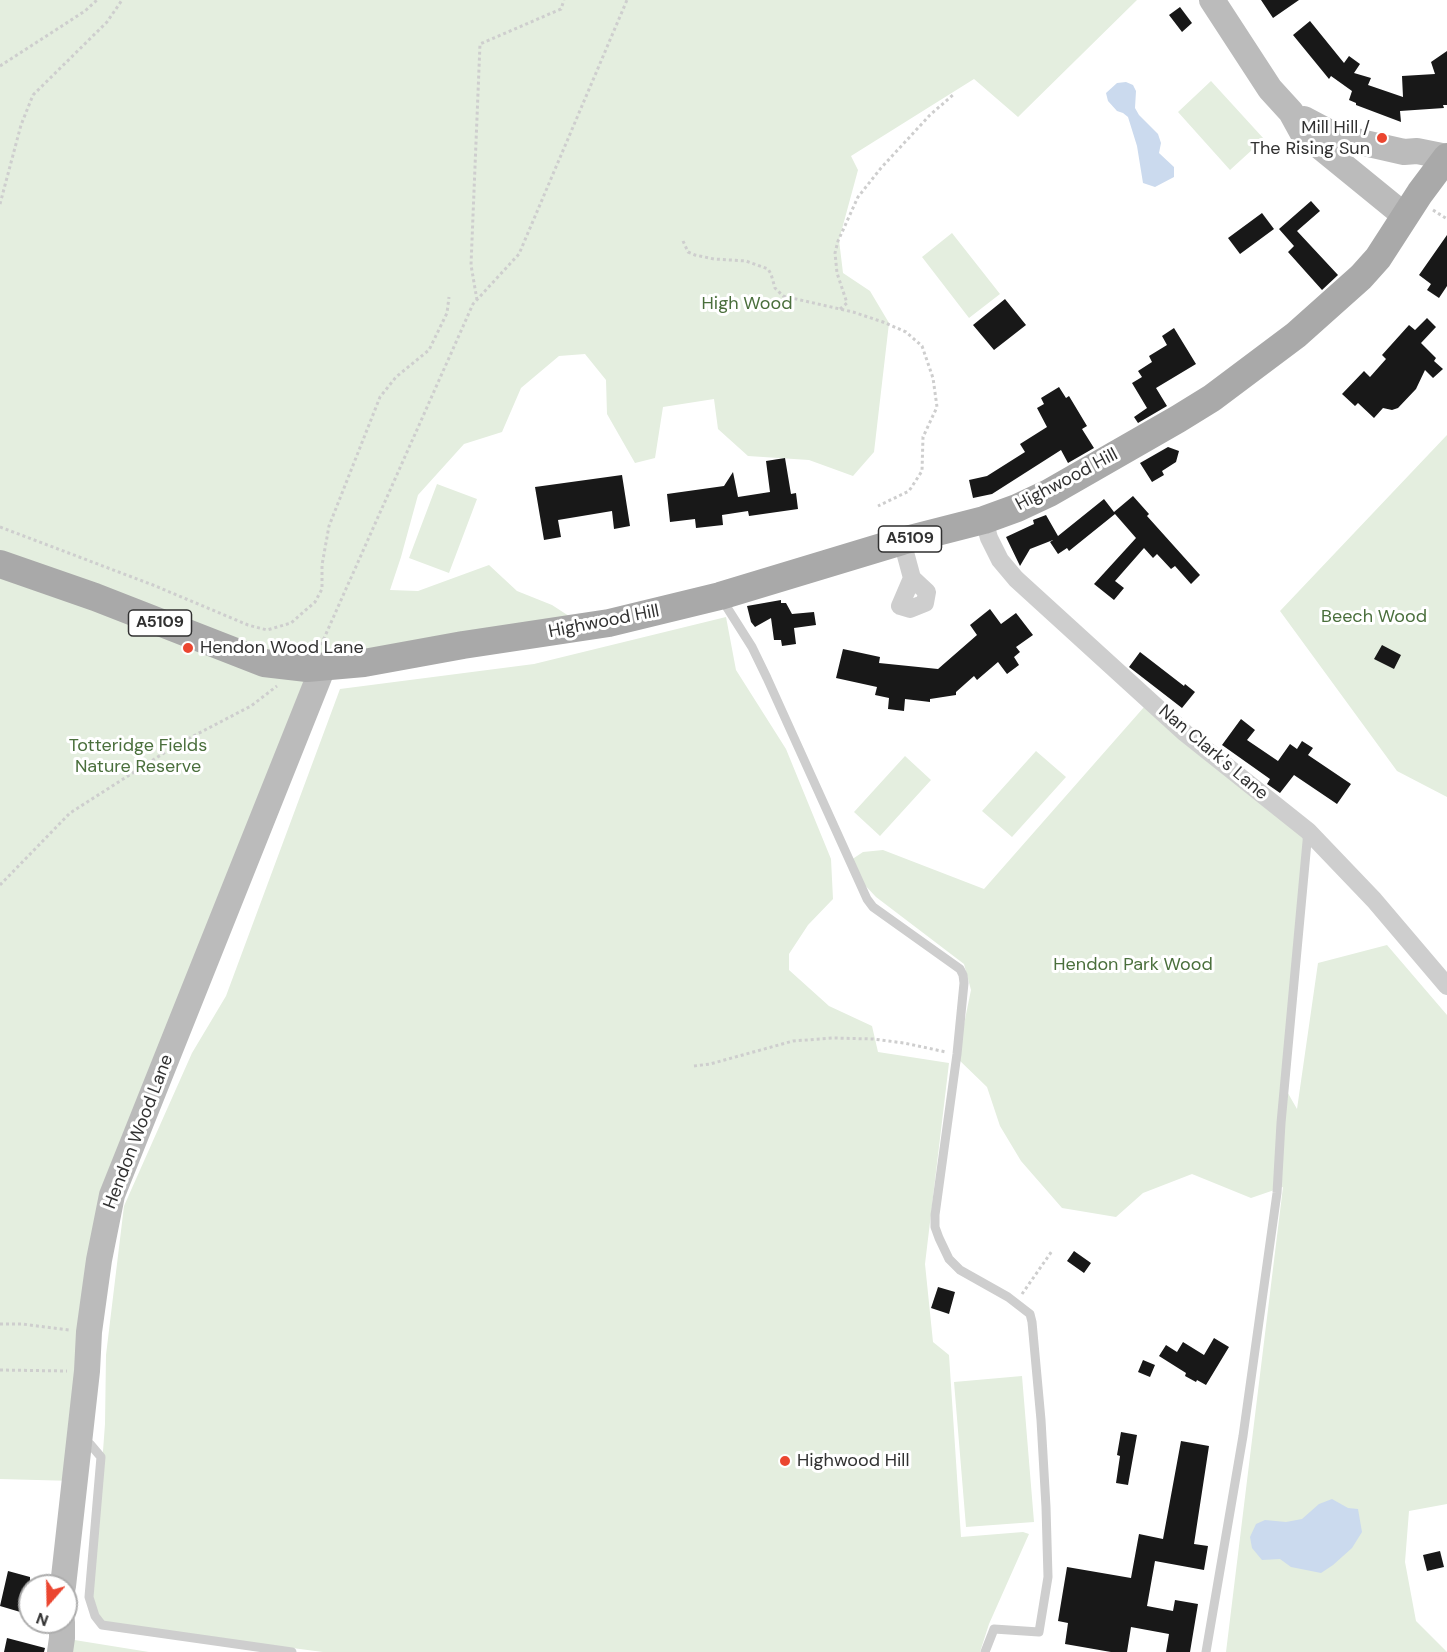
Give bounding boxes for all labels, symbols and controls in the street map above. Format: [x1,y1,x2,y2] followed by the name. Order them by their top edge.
[1250,117,1370,160] place label: Mill Hill / The Rising Sun
[1375,131,1389,145] marker: Mill Hill / The Rising Sun
[702,293,792,315] park label: High Wood
[1012,444,1122,516] street label: Highwood Hill
[878,526,942,552] road number: A5109
[547,601,661,643] street label: Highwood Hill
[1321,606,1427,628] park label: Beech Wood
[128,610,192,636] road number: A5109
[200,637,364,659] place label: Hendon Wood Lane
[181,641,195,655] marker: Hendon Wood Lane
[1154,701,1272,805] street label: Nan Clark's Lane
[69,735,207,777] park label: Totteridge Fields Nature Reserve
[1053,954,1213,976] park label: Hendon Park Wood
[100,1052,178,1212] street label: Hendon Wood Lane
[797,1450,909,1472] place label: Highwood Hill
[778,1454,792,1468] marker: Highwood Hill
[18,1574,78,1634] north arrow
[33,1608,51,1631] text: N

